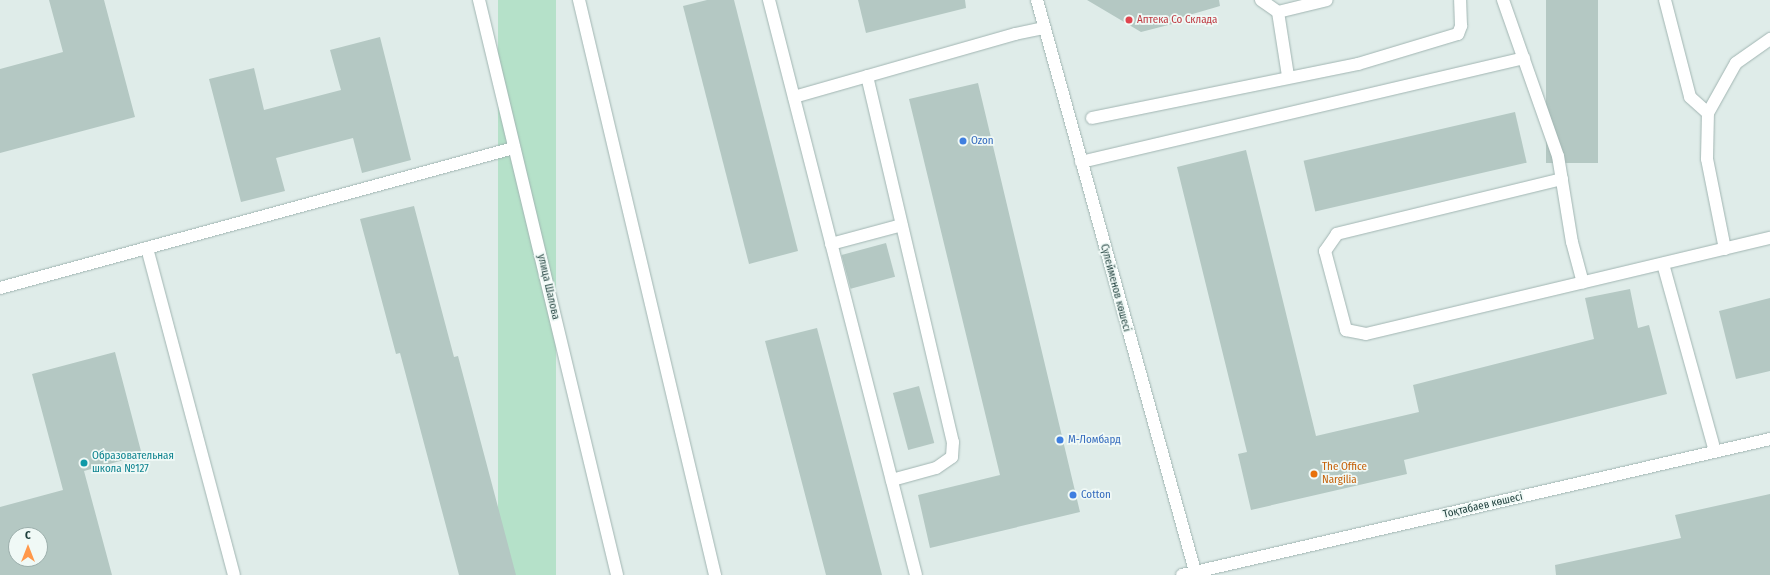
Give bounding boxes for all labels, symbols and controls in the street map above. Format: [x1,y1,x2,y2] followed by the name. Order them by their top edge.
[1137,13,1218,27] place label: Аптека Со Склада
[1124,15,1134,25] marker: Аптека Со Склада
[971,134,994,148] place label: Ozon
[958,136,968,146] marker: Ozon
[1097,243,1133,333] street label: Сүлейменов көшесі
[534,253,562,321] street label: улица Шалова
[1068,433,1121,447] place label: М-Ломбард
[1055,435,1065,445] marker: М-Ломбард
[92,450,174,476] place label: Образовательная школа №127
[79,458,89,468] marker: Образовательная школа №127
[1322,461,1367,487] place label: The Office Nargilia
[1309,469,1319,479] marker: The Office Nargilia
[1081,488,1111,502] place label: Cotton
[1068,490,1078,500] marker: Cotton
[1442,490,1524,522] street label: Тоқтабаев көшесі
[8,527,48,567] north arrow
[25,529,31,542] text: С

